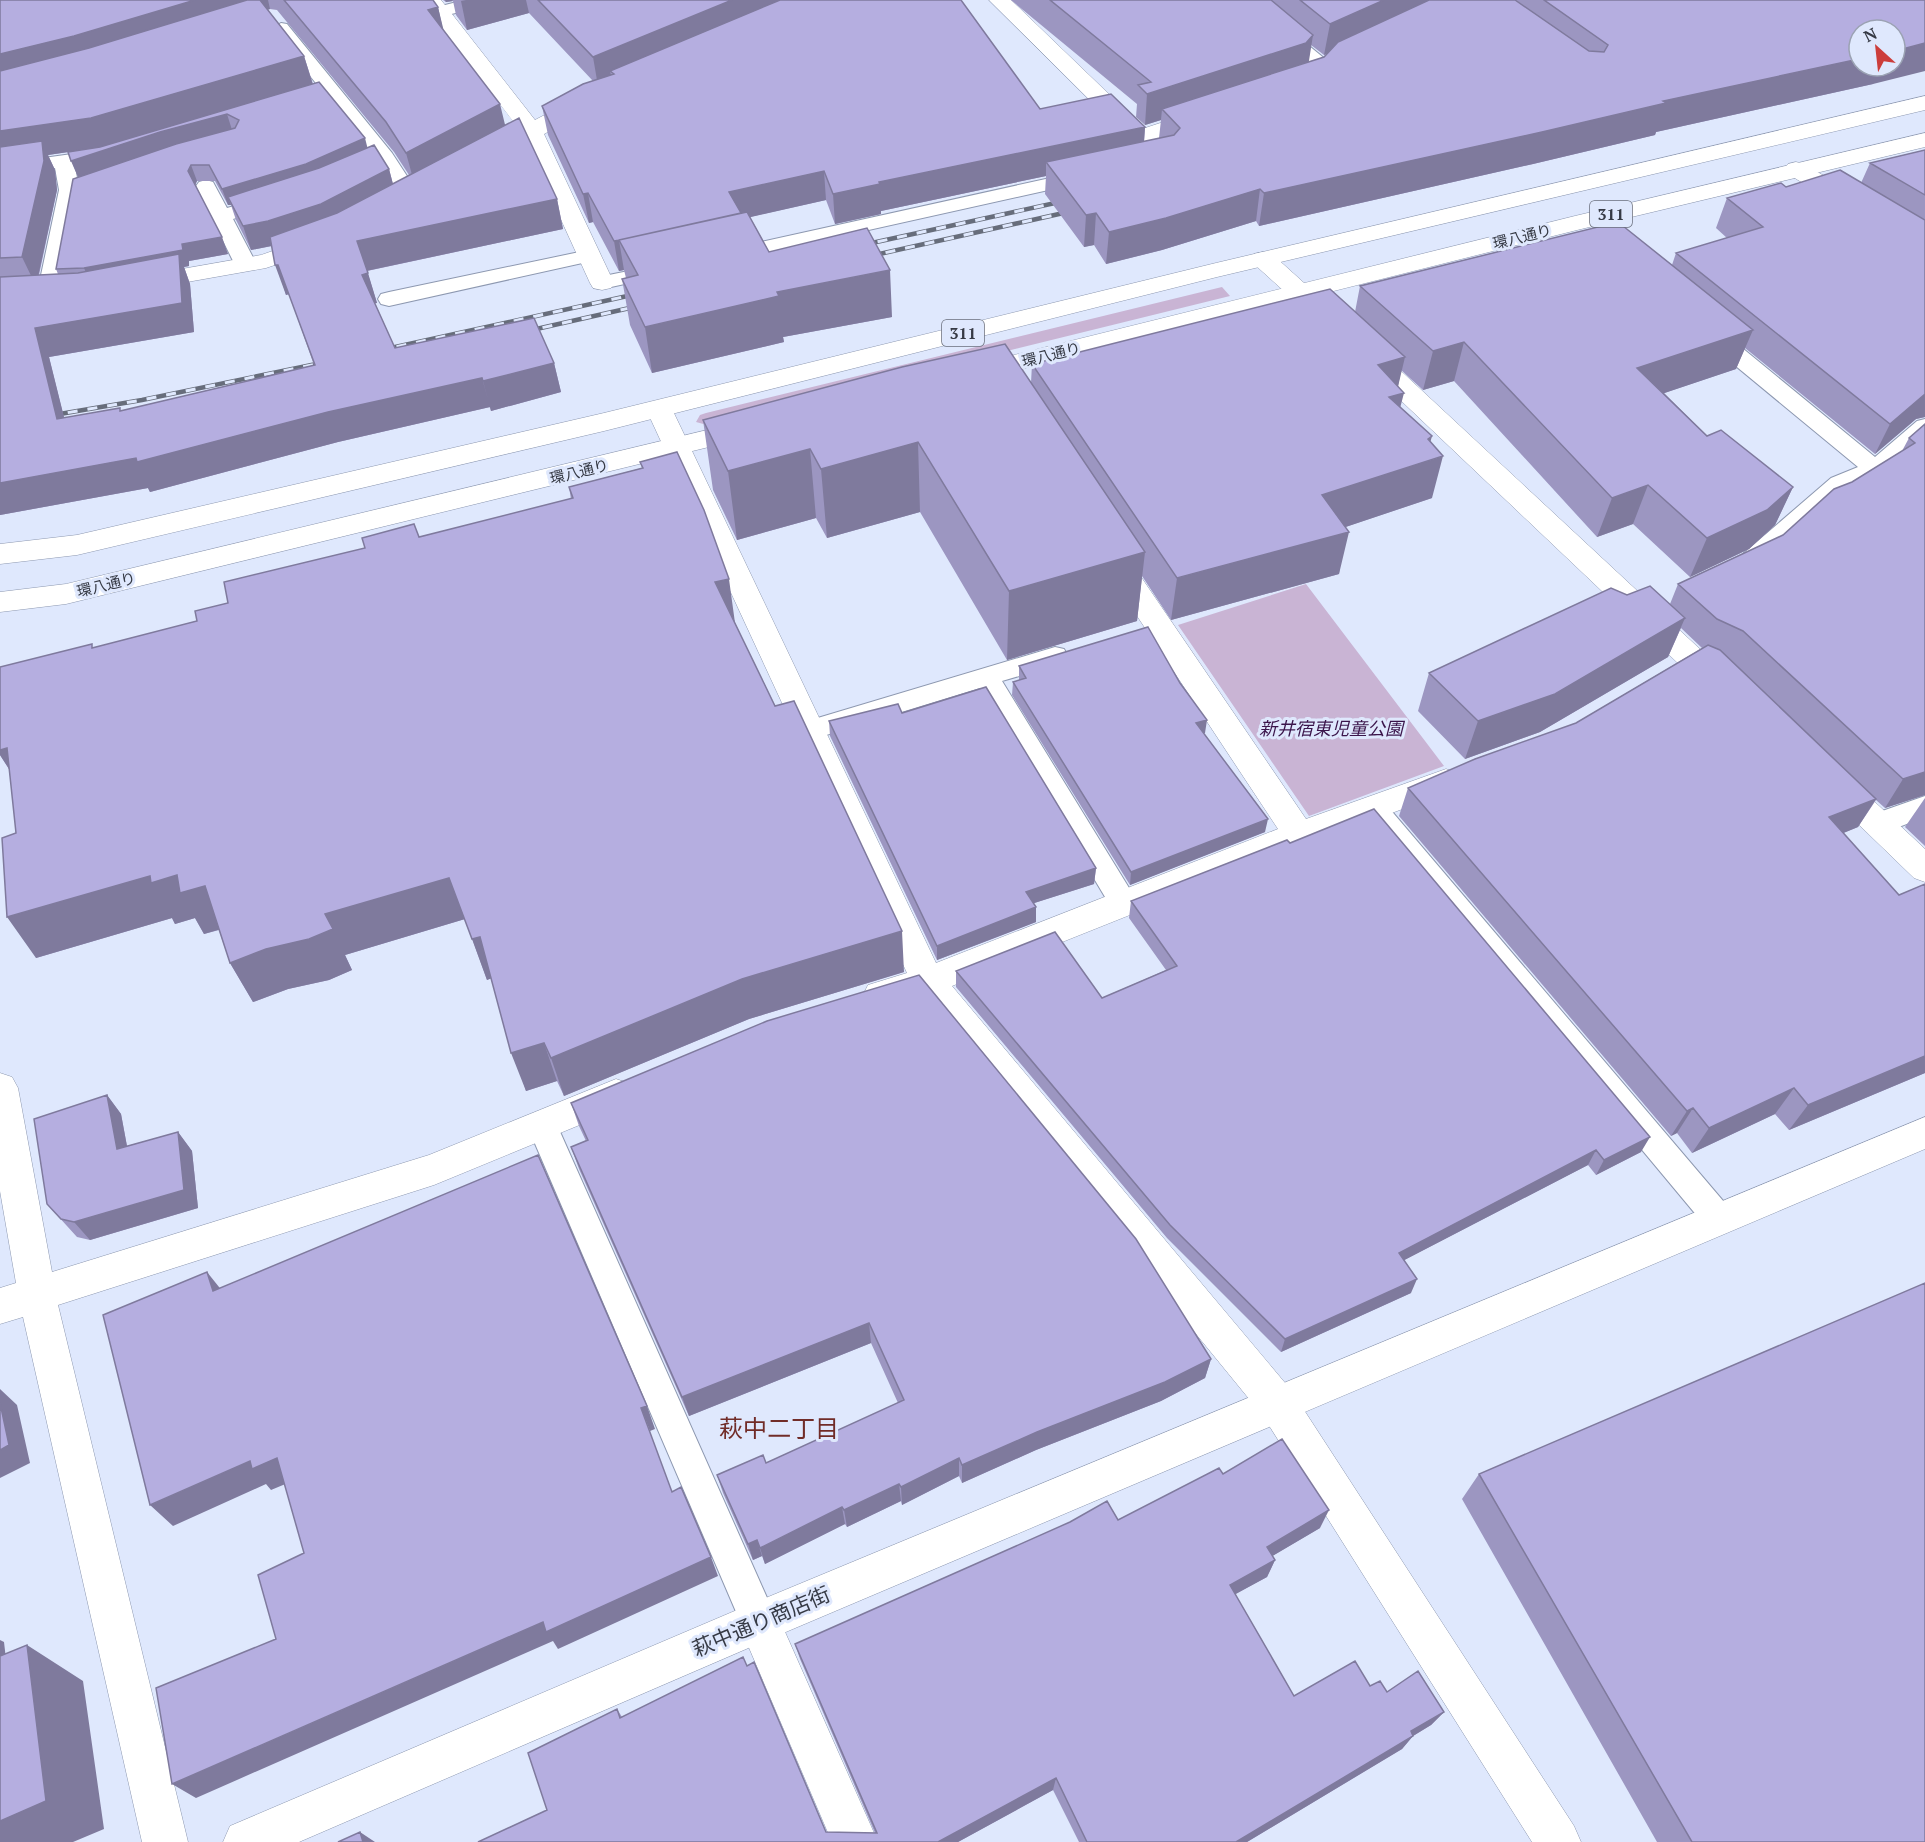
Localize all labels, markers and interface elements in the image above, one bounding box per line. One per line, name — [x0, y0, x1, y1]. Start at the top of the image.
north arrow — [1847, 18, 1907, 78]
text: N — [1860, 22, 1881, 47]
road number: 311 — [1590, 201, 1632, 227]
street label: 環八通り — [1490, 219, 1554, 253]
road number: 311 — [942, 320, 984, 346]
street label: 環八通り — [1019, 337, 1083, 371]
street label: 環八通り — [547, 454, 611, 488]
street label: 環八通り — [74, 567, 138, 601]
park label: 新井宿東児童公園 — [1259, 716, 1406, 740]
district label: 萩中二丁目 — [719, 1412, 839, 1444]
street label: 萩中通り商店街 — [688, 1579, 834, 1663]

